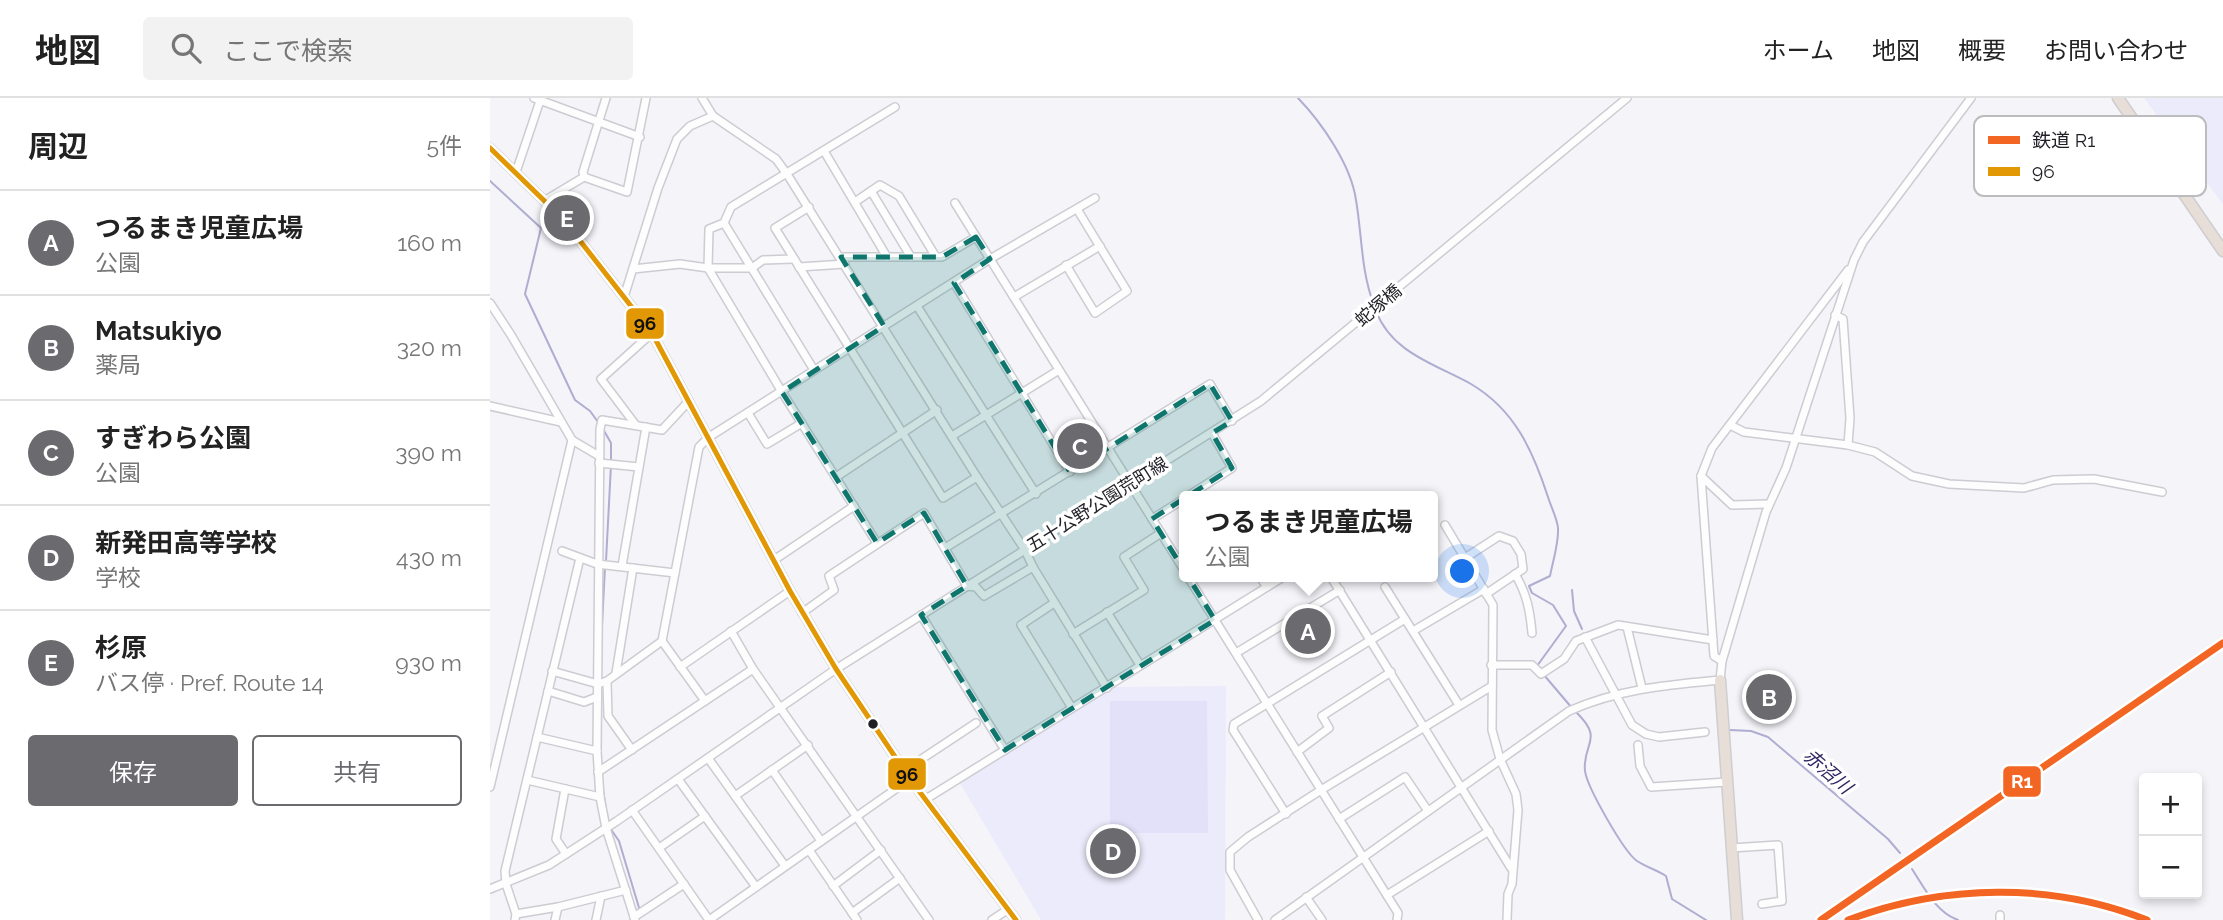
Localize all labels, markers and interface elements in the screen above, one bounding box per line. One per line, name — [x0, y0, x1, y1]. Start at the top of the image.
search box — [143, 17, 633, 80]
icon: search — [167, 29, 205, 67]
text: 地図 — [35, 31, 101, 70]
text: ここで検索 — [223, 36, 353, 66]
text: ホーム — [1763, 36, 1834, 65]
text: 地図 — [1872, 36, 1920, 65]
text: 概要 — [1958, 36, 2006, 65]
text: お問い合わせ — [2044, 36, 2188, 65]
legend — [1974, 116, 2206, 196]
text: 周辺 — [28, 129, 88, 164]
text: 鉄道 R1 — [2032, 129, 2095, 151]
text: 5件 — [426, 132, 462, 159]
text: 96 — [2032, 160, 2055, 182]
pin: E — [544, 192, 590, 244]
text: つるまき児童広場 — [95, 213, 303, 243]
text: A — [43, 229, 59, 256]
text: 160 m — [397, 229, 462, 256]
text: 公園 — [95, 249, 141, 276]
street label: 蛇塚橋 — [1351, 280, 1405, 330]
line badge: 96 — [625, 307, 665, 340]
text: 96 — [634, 312, 656, 334]
text: Matsukiyo — [95, 316, 222, 346]
text: B — [43, 334, 59, 361]
text: 320 m — [397, 334, 462, 361]
text: 薬局 — [95, 351, 141, 378]
pin: C — [1057, 420, 1103, 472]
text: すぎわら公園 — [95, 423, 251, 453]
text: C — [43, 439, 59, 466]
text: 390 m — [395, 439, 462, 466]
street label: 五十公野公園荒町線 — [1023, 452, 1171, 556]
text: 公園 — [95, 459, 141, 486]
popup — [1179, 491, 1438, 582]
text: つるまき児童広場 — [1204, 507, 1413, 537]
text: 新発田高等学校 — [95, 528, 277, 558]
text: 公園 — [1204, 543, 1250, 570]
text: D — [43, 544, 59, 571]
text: 430 m — [396, 544, 462, 571]
your location — [1445, 554, 1479, 588]
text: 学校 — [95, 564, 141, 591]
pin: A — [1285, 605, 1331, 657]
text: 杉原 — [95, 633, 147, 663]
text: E — [44, 649, 58, 676]
text: 930 m — [395, 649, 462, 676]
text: バス停 · Pref. Route 14 — [95, 669, 324, 696]
pin: B — [1746, 671, 1792, 723]
unlabelled marker — [866, 717, 880, 731]
button: 保存 — [28, 735, 238, 806]
button: 共有 — [252, 735, 462, 806]
water label: 赤沼川 — [1799, 744, 1858, 799]
line badge: 96 — [887, 757, 927, 791]
text: 96 — [896, 763, 918, 785]
line badge: R1 — [2002, 765, 2042, 798]
text: R1 — [2011, 770, 2033, 792]
map controls — [2139, 773, 2202, 899]
button: + — [2139, 773, 2202, 836]
pin: D — [1090, 825, 1136, 877]
button: − — [2139, 836, 2202, 899]

